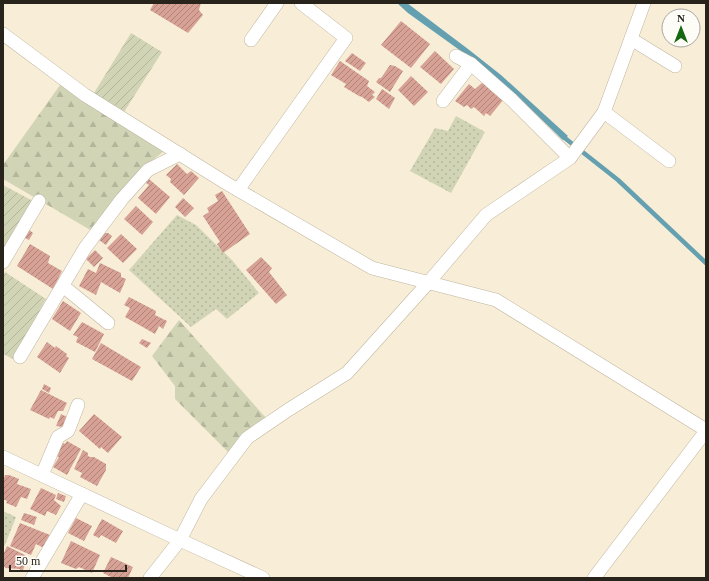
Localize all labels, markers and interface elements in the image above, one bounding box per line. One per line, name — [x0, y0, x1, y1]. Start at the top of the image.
north arrow — [661, 8, 701, 48]
text: N — [677, 12, 685, 24]
scale bar — [10, 547, 126, 573]
text: 50 m — [16, 554, 41, 568]

